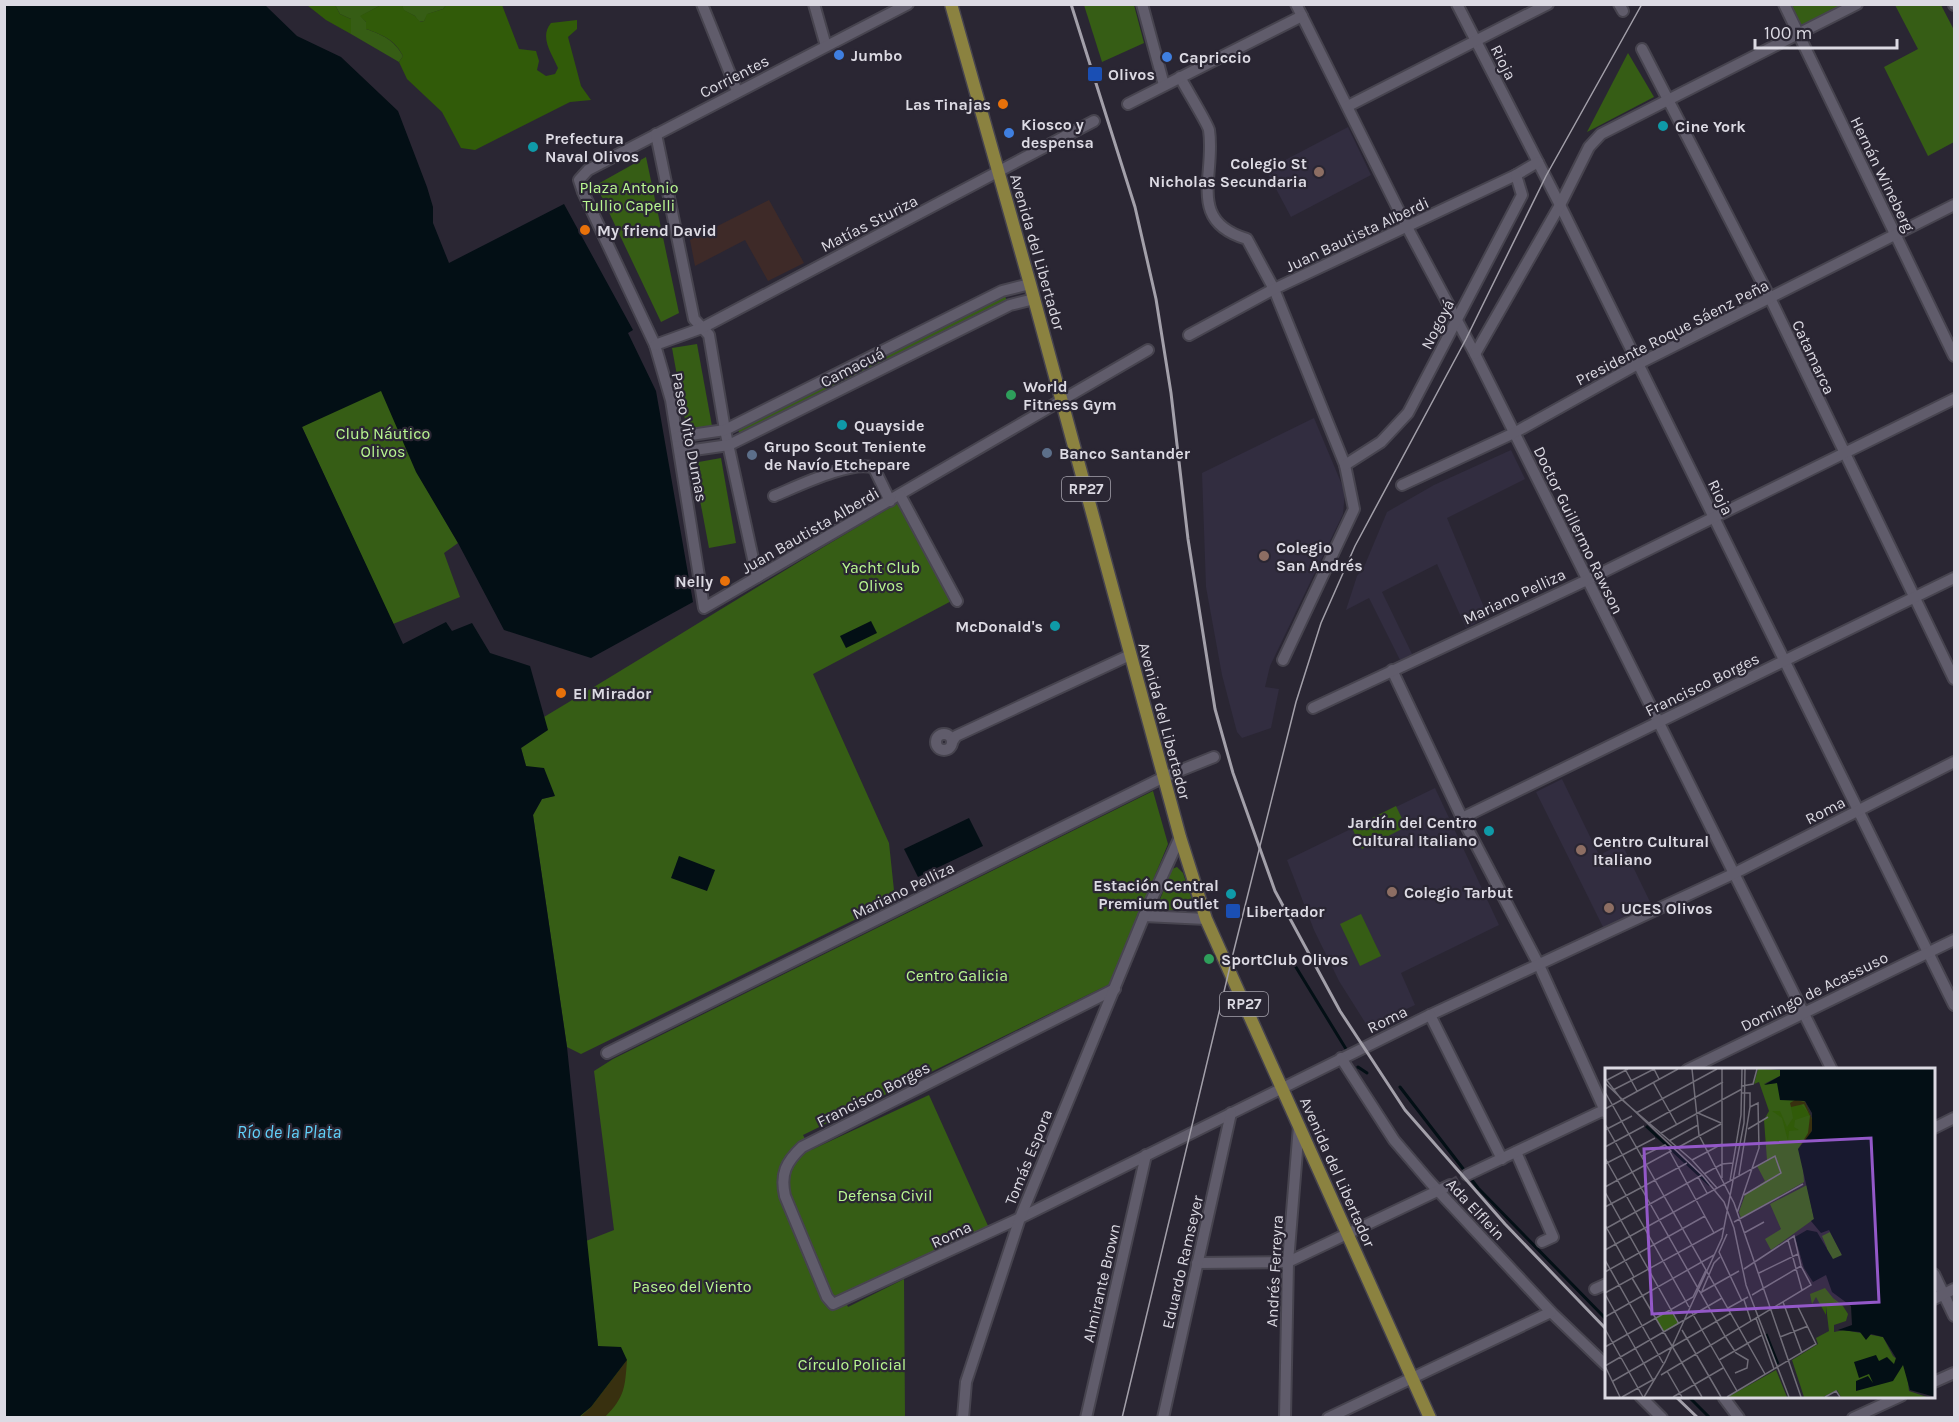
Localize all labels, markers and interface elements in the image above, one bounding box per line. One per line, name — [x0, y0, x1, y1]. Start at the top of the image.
scale bar — [1755, 12, 1898, 50]
text: 100 m — [1764, 22, 1812, 44]
street label: Rioja — [1487, 41, 1520, 83]
place label: Jumbo — [851, 46, 902, 65]
marker: Jumbo — [832, 48, 846, 62]
place label: Capriccio — [1179, 48, 1251, 67]
marker: Capriccio — [1160, 50, 1174, 64]
street label: Corrientes — [696, 51, 772, 102]
marker: Olivos — [1086, 65, 1104, 83]
place label: Olivos — [1108, 65, 1155, 84]
place label: Las Tinajas — [905, 95, 991, 114]
marker: Las Tinajas — [996, 97, 1010, 111]
street label: Hernán Wineberg — [1846, 114, 1919, 235]
place label: Kiosco y despensa — [1021, 115, 1094, 152]
place label: Cine York — [1675, 117, 1746, 136]
marker: Cine York — [1656, 119, 1670, 133]
marker: Kiosco y despensa — [1002, 126, 1016, 140]
place label: Prefectura Naval Olivos — [545, 129, 639, 166]
marker: Prefectura Naval Olivos — [526, 140, 540, 154]
place label: Colegio St Nicholas Secundaria — [1149, 154, 1307, 191]
marker: Colegio St Nicholas Secundaria — [1312, 165, 1326, 179]
street label: Avenida del Libertador — [1006, 172, 1069, 333]
park label: Plaza Antonio Tullio Capelli — [579, 178, 679, 215]
street label: Matías Sturiza — [817, 191, 921, 256]
street label: Juan Bautista Alberdi — [1282, 193, 1432, 276]
place label: My friend David — [597, 221, 717, 240]
marker: My friend David — [578, 223, 592, 237]
street label: Presidente Roque Sáenz Peña — [1572, 275, 1772, 390]
street label: Nogoyá — [1417, 296, 1458, 352]
street label: Catamarca — [1788, 317, 1839, 398]
street label: Camacuá — [817, 343, 887, 392]
street label: Paseo Vito Dumas — [668, 371, 711, 503]
place label: World Fitness Gym — [1023, 377, 1117, 414]
marker: World Fitness Gym — [1004, 388, 1018, 402]
place label: Quayside — [854, 416, 924, 435]
marker: Quayside — [835, 418, 849, 432]
park label: Club Náutico Olivos — [336, 424, 430, 461]
place label: Grupo Scout Teniente de Navío Etchepare — [764, 437, 926, 474]
street label: Doctor Guillermo Rawson — [1530, 443, 1627, 617]
place label: Banco Santander — [1059, 444, 1191, 463]
marker: Banco Santander — [1040, 446, 1054, 460]
marker: Grupo Scout Teniente de Navío Etchepare — [745, 448, 759, 462]
street label: Rioja — [1704, 476, 1737, 518]
road number: RP27 — [1062, 477, 1110, 501]
street label: Juan Bautista Alberdi — [738, 483, 883, 578]
place label: Colegio San Andrés — [1276, 538, 1363, 575]
marker: Colegio San Andrés — [1257, 549, 1271, 563]
park label: Yacht Club Olivos — [842, 558, 920, 595]
street label: Mariano Pelliza — [1460, 564, 1569, 629]
place label: Nelly — [675, 572, 713, 591]
marker: Nelly — [718, 574, 732, 588]
place label: McDonald's — [955, 617, 1043, 636]
marker: McDonald's — [1048, 619, 1062, 633]
street label: Avenida del Libertador — [1134, 640, 1195, 802]
street label: Francisco Borges — [1642, 649, 1762, 720]
place label: El Mirador — [573, 684, 652, 703]
marker: El Mirador — [554, 686, 568, 700]
street label: Roma — [1802, 792, 1848, 829]
place label: Jardín del Centro Cultural Italiano — [1348, 813, 1477, 850]
marker: Jardín del Centro Cultural Italiano — [1482, 824, 1496, 838]
place label: Centro Cultural Italiano — [1593, 832, 1709, 869]
marker: Centro Cultural Italiano — [1574, 843, 1588, 857]
street label: Mariano Pelliza — [849, 858, 957, 923]
place label: Estación Central Premium Outlet — [1093, 876, 1219, 913]
place label: Colegio Tarbut — [1404, 883, 1513, 902]
marker: Colegio Tarbut — [1385, 885, 1399, 899]
marker: Estación Central Premium Outlet — [1224, 887, 1238, 901]
place label: UCES Olivos — [1621, 899, 1713, 918]
marker: UCES Olivos — [1602, 901, 1616, 915]
marker: Libertador — [1224, 902, 1242, 920]
place label: Libertador — [1246, 902, 1325, 921]
street label: Domingo de Acassuso — [1737, 947, 1891, 1035]
place label: SportClub Olivos — [1221, 950, 1348, 969]
marker: SportClub Olivos — [1202, 952, 1216, 966]
park label: Centro Galicia — [906, 966, 1008, 985]
road number: RP27 — [1220, 992, 1268, 1016]
street label: Roma — [1364, 1002, 1410, 1037]
street label: Francisco Borges — [813, 1058, 933, 1131]
inset map — [1605, 1068, 1935, 1398]
street label: Avenida del Libertador — [1296, 1094, 1379, 1250]
street label: Tomás Espora — [1001, 1107, 1056, 1208]
water label: Río de la Plata — [237, 1121, 341, 1143]
street label: Ada Elflein — [1442, 1175, 1509, 1244]
park label: Defensa Civil — [837, 1186, 933, 1205]
street label: Eduardo Ramseyer — [1158, 1193, 1207, 1331]
street label: Andrés Ferreyra — [1262, 1214, 1287, 1328]
street label: Roma — [928, 1217, 974, 1252]
street label: Almirante Brown — [1079, 1222, 1124, 1344]
park label: Paseo del Viento — [632, 1277, 752, 1296]
park label: Círculo Policial — [798, 1355, 906, 1374]

